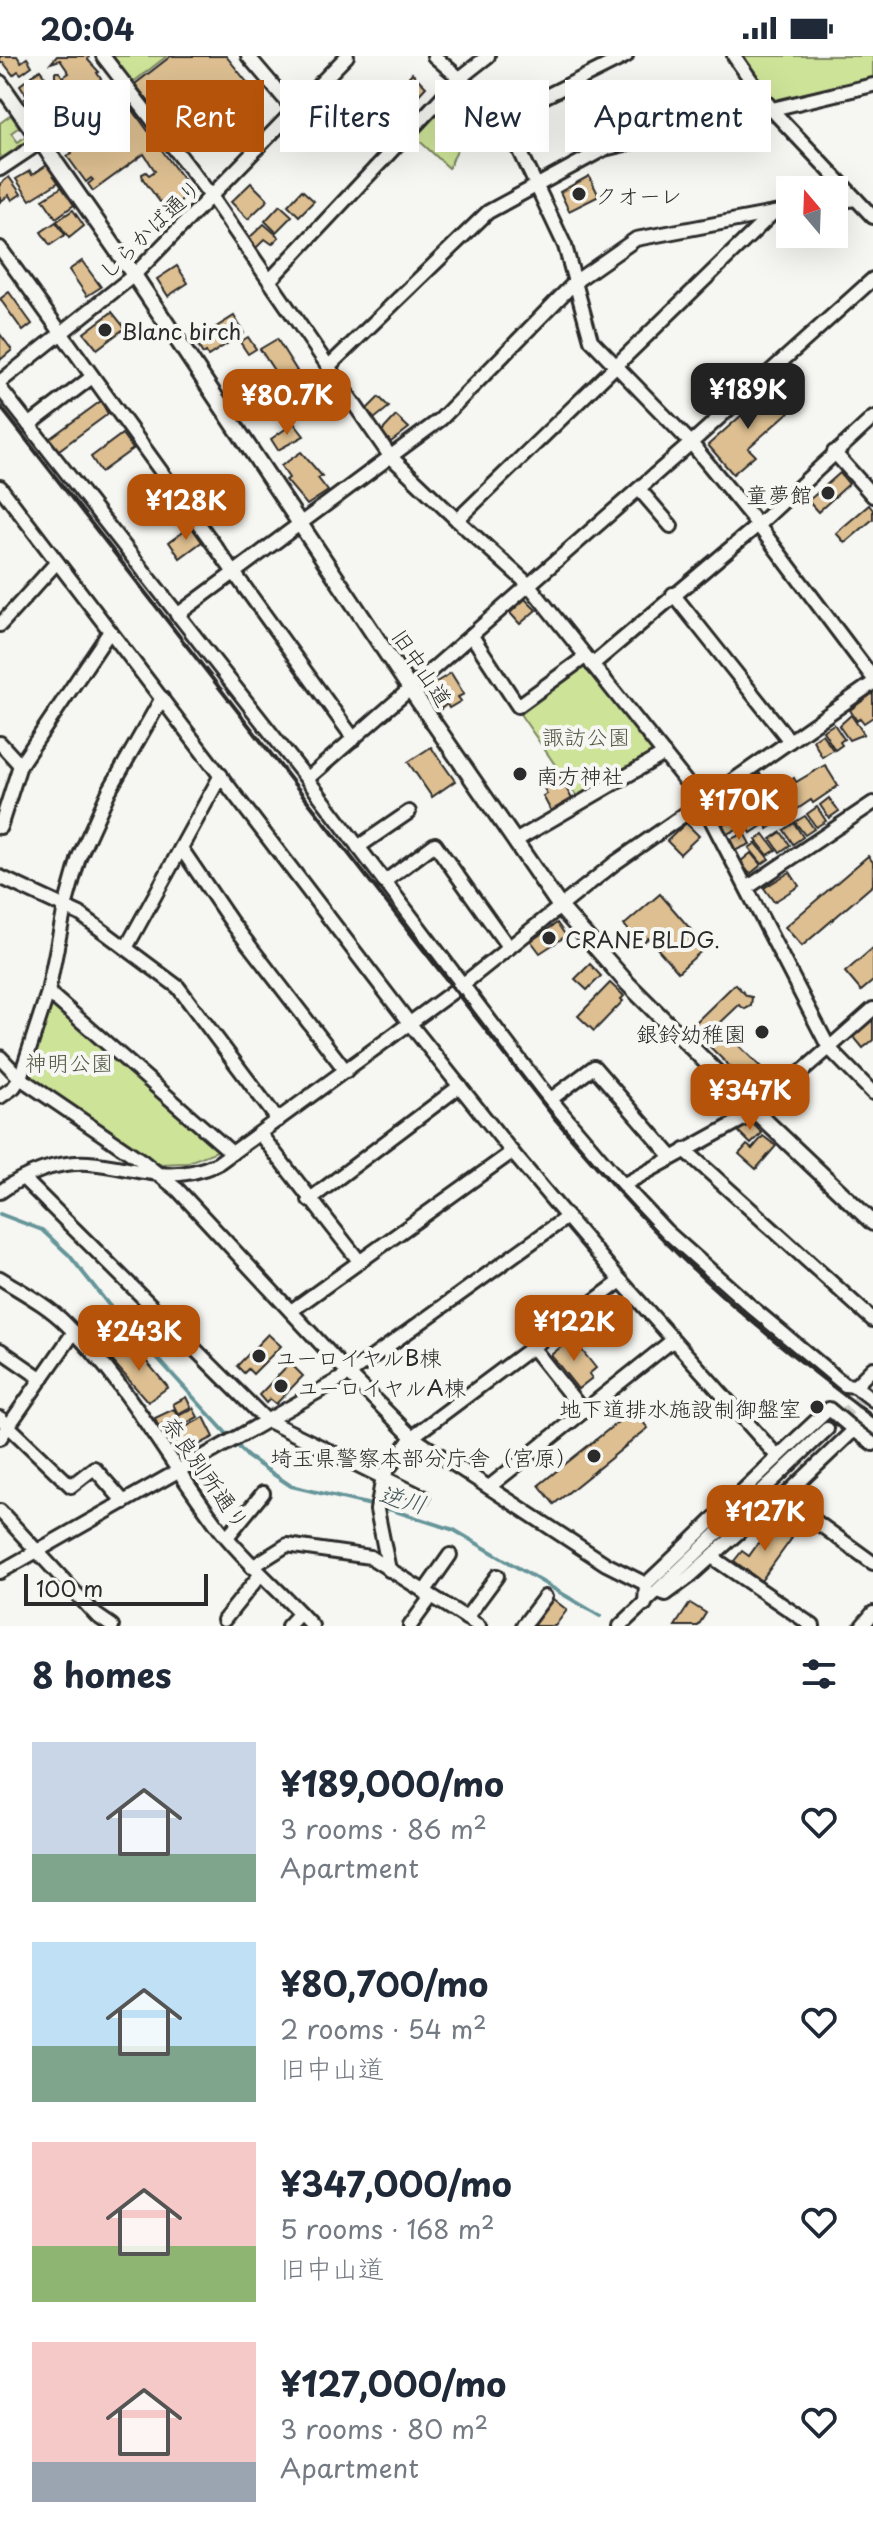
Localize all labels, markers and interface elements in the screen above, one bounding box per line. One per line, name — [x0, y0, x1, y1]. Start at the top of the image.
text: 20:04 — [40, 6, 134, 51]
chip: Buy — [24, 80, 130, 152]
chip: Rent — [146, 80, 264, 152]
chip: Filters — [280, 80, 419, 152]
chip: New — [435, 80, 549, 152]
chip: Apartment — [565, 80, 771, 152]
street label: しらかば通り — [90, 170, 208, 286]
north arrow — [776, 176, 848, 248]
map controls — [776, 176, 848, 248]
place label: クオーレ — [595, 178, 682, 211]
marker: クオーレ — [570, 185, 588, 203]
place label: Blanc birch — [121, 314, 241, 347]
marker: Blanc birch — [96, 321, 114, 339]
pin: ¥189K — [692, 363, 804, 431]
pin: ¥80.7K — [222, 369, 352, 437]
text: ¥189K — [709, 369, 787, 408]
text: ¥80.7K — [241, 375, 333, 414]
pin: ¥128K — [130, 474, 242, 542]
place label: 童夢館 — [746, 477, 812, 510]
text: ¥128K — [145, 480, 227, 519]
marker: 童夢館 — [819, 484, 837, 502]
street label: 旧中山道 — [385, 621, 461, 713]
park label: 諏訪公園 — [542, 719, 630, 752]
place label: 南方神社 — [536, 758, 624, 791]
marker: 南方神社 — [511, 765, 529, 783]
pin: ¥170K — [683, 774, 795, 842]
text: ¥170K — [699, 780, 779, 819]
place label: CRANE BLDG. — [565, 922, 720, 955]
marker: CRANE BLDG. — [540, 929, 558, 947]
place label: 銀鈴幼稚園 — [636, 1016, 746, 1049]
marker: 銀鈴幼稚園 — [753, 1023, 771, 1041]
park label: 神明公園 — [25, 1045, 113, 1078]
pin: ¥347K — [694, 1064, 806, 1132]
text: ¥347K — [709, 1070, 791, 1109]
pin: ¥122K — [518, 1295, 630, 1363]
text: ¥122K — [533, 1301, 615, 1340]
pin: ¥243K — [83, 1305, 195, 1373]
text: ¥243K — [96, 1311, 182, 1350]
place label: ユーロイヤルB棟 — [275, 1340, 441, 1373]
marker: ユーロイヤルB棟 — [250, 1347, 268, 1365]
place label: ユーロイヤルA棟 — [297, 1370, 466, 1403]
marker: ユーロイヤルA棟 — [272, 1377, 290, 1395]
place label: 地下道排水施設制御盤室 — [559, 1391, 801, 1424]
marker: 地下道排水施設制御盤室 — [808, 1398, 826, 1416]
street label: 奈良別所通り — [156, 1408, 258, 1536]
place label: 埼玉県警察本部分庁舎（宮原） — [270, 1440, 578, 1473]
marker: 埼玉県警察本部分庁舎（宮原） — [585, 1447, 603, 1465]
water label: 逆川 — [375, 1474, 431, 1522]
pin: ¥127K — [709, 1485, 821, 1553]
text: ¥127K — [725, 1491, 805, 1530]
scale bar — [24, 1570, 208, 1606]
text: 100 m — [36, 1571, 103, 1604]
text: 8 homes — [32, 1648, 172, 1700]
icon: filters — [797, 1652, 841, 1696]
text: ¥189,000/mo — [280, 1757, 504, 1809]
icon: home — [96, 1774, 192, 1870]
icon: heart — [797, 1800, 841, 1844]
text: 3 rooms · 86 m² — [280, 1809, 487, 1848]
text: Apartment — [280, 1848, 419, 1887]
text: ¥80,700/mo — [280, 1957, 488, 2009]
icon: home — [96, 1974, 192, 2070]
icon: heart — [797, 2000, 841, 2044]
text: 2 rooms · 54 m² — [280, 2009, 487, 2048]
text: 旧中山道 — [280, 2048, 384, 2087]
text: ¥347,000/mo — [280, 2157, 512, 2209]
icon: home — [96, 2174, 192, 2270]
icon: heart — [797, 2200, 841, 2244]
text: 5 rooms · 168 m² — [280, 2209, 495, 2248]
text: 旧中山道 — [280, 2248, 384, 2287]
text: ¥127,000/mo — [280, 2357, 506, 2409]
icon: home — [96, 2374, 192, 2470]
icon: heart — [797, 2400, 841, 2444]
text: 3 rooms · 80 m² — [280, 2409, 488, 2448]
text: Apartment — [280, 2448, 419, 2487]

